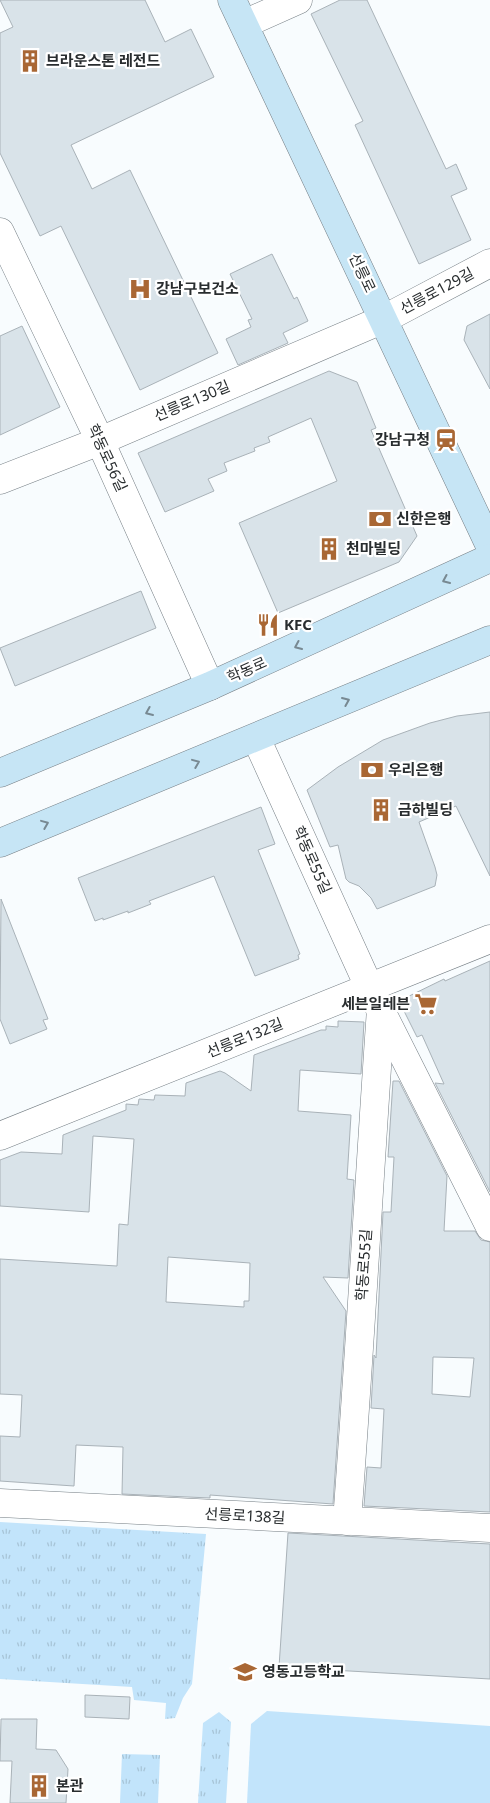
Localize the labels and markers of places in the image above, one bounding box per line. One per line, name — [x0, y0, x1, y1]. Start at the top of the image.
building icon: 브라운스톤 레전드 — [17, 48, 43, 74]
place label: 브라운스톤 레전드 — [46, 50, 161, 70]
hospital icon: 강남구보건소 — [127, 276, 153, 302]
place label: 강남구보건소 — [156, 278, 239, 298]
station icon: 강남구청 — [433, 427, 459, 453]
place label: 강남구청 — [375, 429, 430, 449]
bank icon: 신한은행 — [367, 506, 393, 532]
place label: 신한은행 — [396, 508, 451, 528]
building icon: 천마빌딩 — [316, 536, 342, 562]
place label: 천마빌딩 — [346, 538, 401, 558]
restaurant icon: KFC — [255, 612, 281, 638]
place label: KFC — [284, 614, 312, 634]
bank icon: 우리은행 — [359, 757, 385, 783]
place label: 우리은행 — [388, 759, 443, 779]
building icon: 금하빌딩 — [368, 797, 394, 823]
place label: 금하빌딩 — [398, 799, 453, 819]
supermarket icon: 세븐일레븐 — [413, 991, 439, 1017]
place label: 세븐일레븐 — [341, 993, 410, 1013]
school or university icon: 영동고등학교 — [232, 1659, 258, 1685]
place label: 영동고등학교 — [262, 1661, 345, 1681]
building icon: 본관 — [26, 1773, 52, 1799]
place label: 본관 — [56, 1775, 84, 1795]

